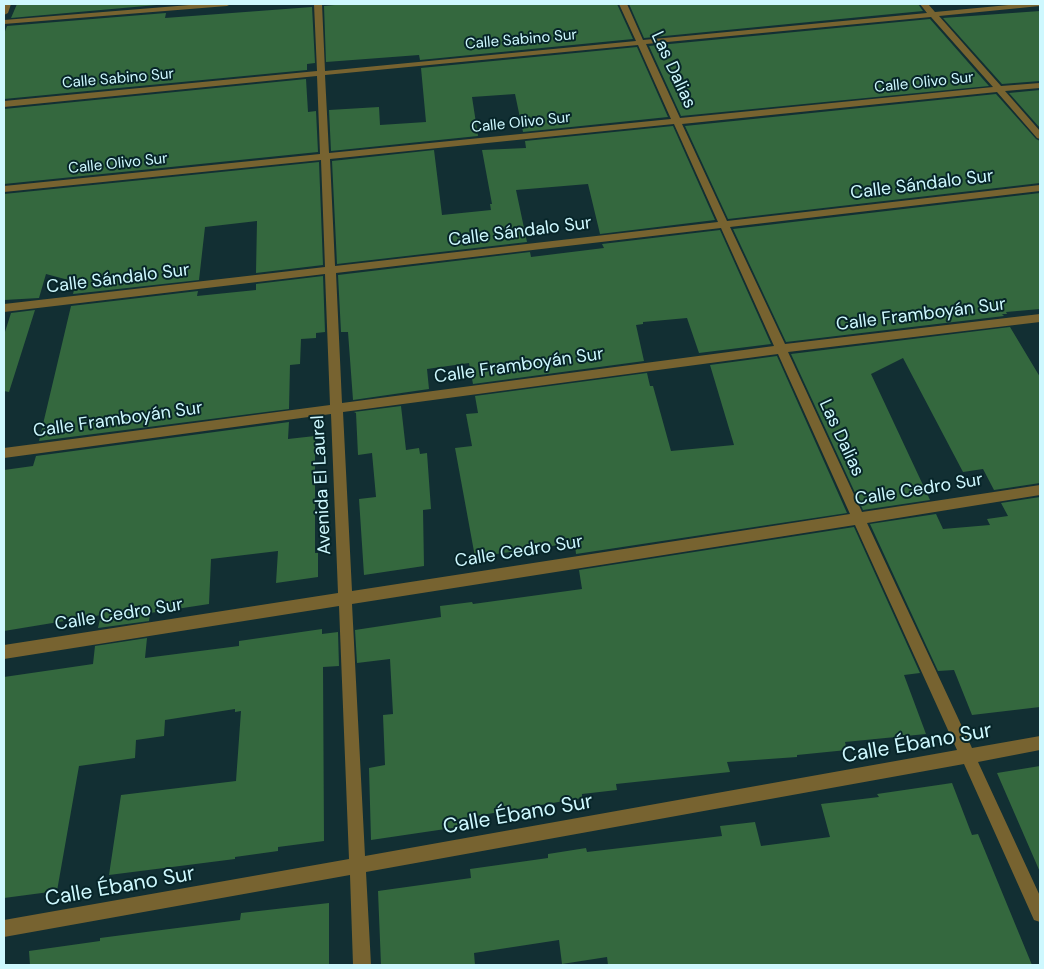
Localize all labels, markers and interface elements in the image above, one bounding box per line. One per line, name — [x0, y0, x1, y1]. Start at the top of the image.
street label: Calle Sabino Sur — [464, 26, 578, 54]
street label: Las Dalias — [646, 28, 700, 112]
street label: Calle Sabino Sur — [61, 65, 175, 93]
street label: Calle Olivo Sur — [873, 69, 975, 97]
street label: Calle Olivo Sur — [470, 109, 572, 137]
street label: Calle Olivo Sur — [67, 150, 169, 178]
street label: Calle Sándalo Sur — [849, 165, 995, 205]
street label: Calle Sándalo Sur — [447, 212, 593, 252]
street label: Calle Sándalo Sur — [45, 259, 191, 299]
street label: Calle Framboyán Sur — [835, 294, 1007, 336]
street label: Calle Framboyán Sur — [433, 343, 605, 389]
street label: Las Dalias — [814, 396, 868, 480]
street label: Calle Framboyán Sur — [32, 397, 204, 443]
street label: Avenida El Laurel — [308, 415, 336, 555]
street label: Calle Cedro Sur — [853, 469, 985, 511]
street label: Calle Cedro Sur — [453, 531, 585, 573]
street label: Calle Cedro Sur — [53, 594, 185, 636]
street label: Calle Ébano Sur — [840, 718, 994, 770]
street label: Calle Ébano Sur — [441, 789, 595, 841]
street label: Calle Ébano Sur — [43, 861, 197, 913]

